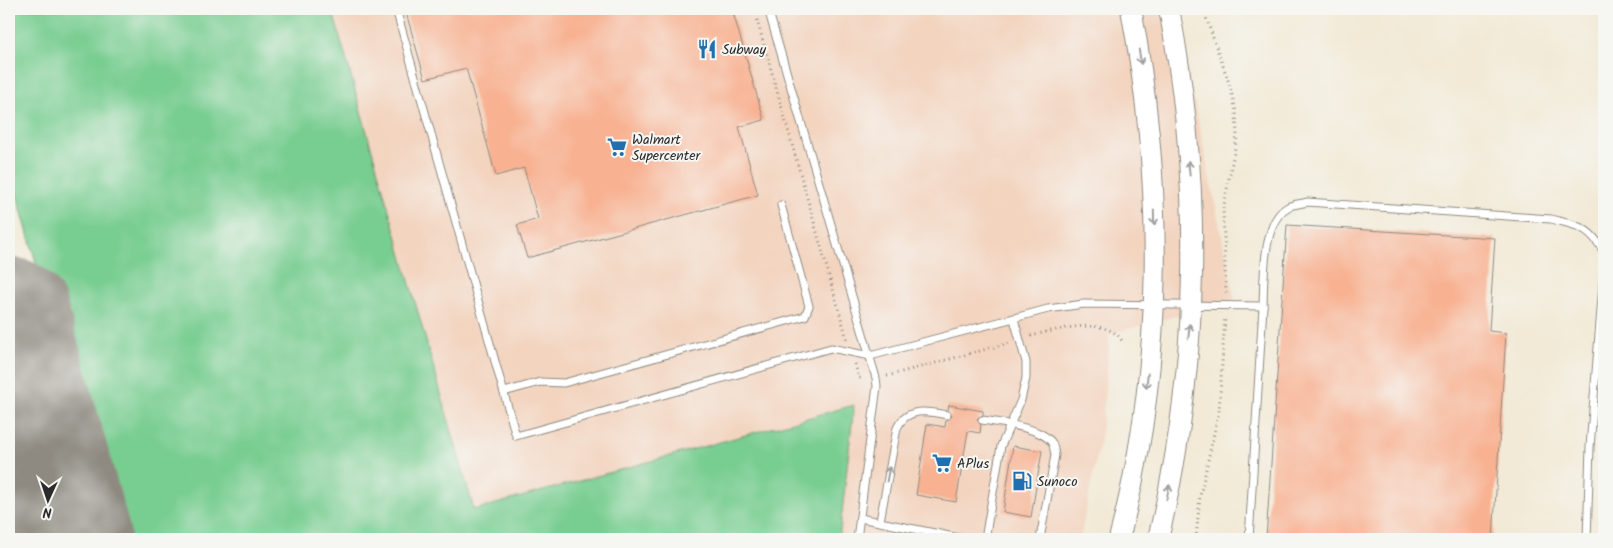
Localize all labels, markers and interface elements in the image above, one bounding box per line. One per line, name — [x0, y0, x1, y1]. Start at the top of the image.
restaurant icon: Subway — [696, 38, 718, 60]
place label: Subway — [722, 39, 767, 61]
one-way arrow — [1135, 48, 1145, 64]
place label: Walmart Supercenter — [632, 129, 702, 167]
supermarket icon: Walmart Supercenter — [606, 136, 628, 158]
one-way arrow — [1185, 161, 1194, 177]
one-way arrow — [1149, 210, 1159, 226]
one-way arrow — [1185, 323, 1194, 339]
one-way arrow — [1142, 372, 1152, 388]
supermarket icon: APlus — [931, 452, 953, 474]
place label: APlus — [957, 453, 989, 475]
one-way arrow — [884, 466, 894, 482]
fuel station icon: Sunoco — [1011, 470, 1033, 492]
place label: Sunoco — [1037, 471, 1078, 493]
north arrow — [22, 476, 72, 526]
one-way arrow — [1164, 484, 1173, 500]
text: N — [42, 501, 52, 523]

